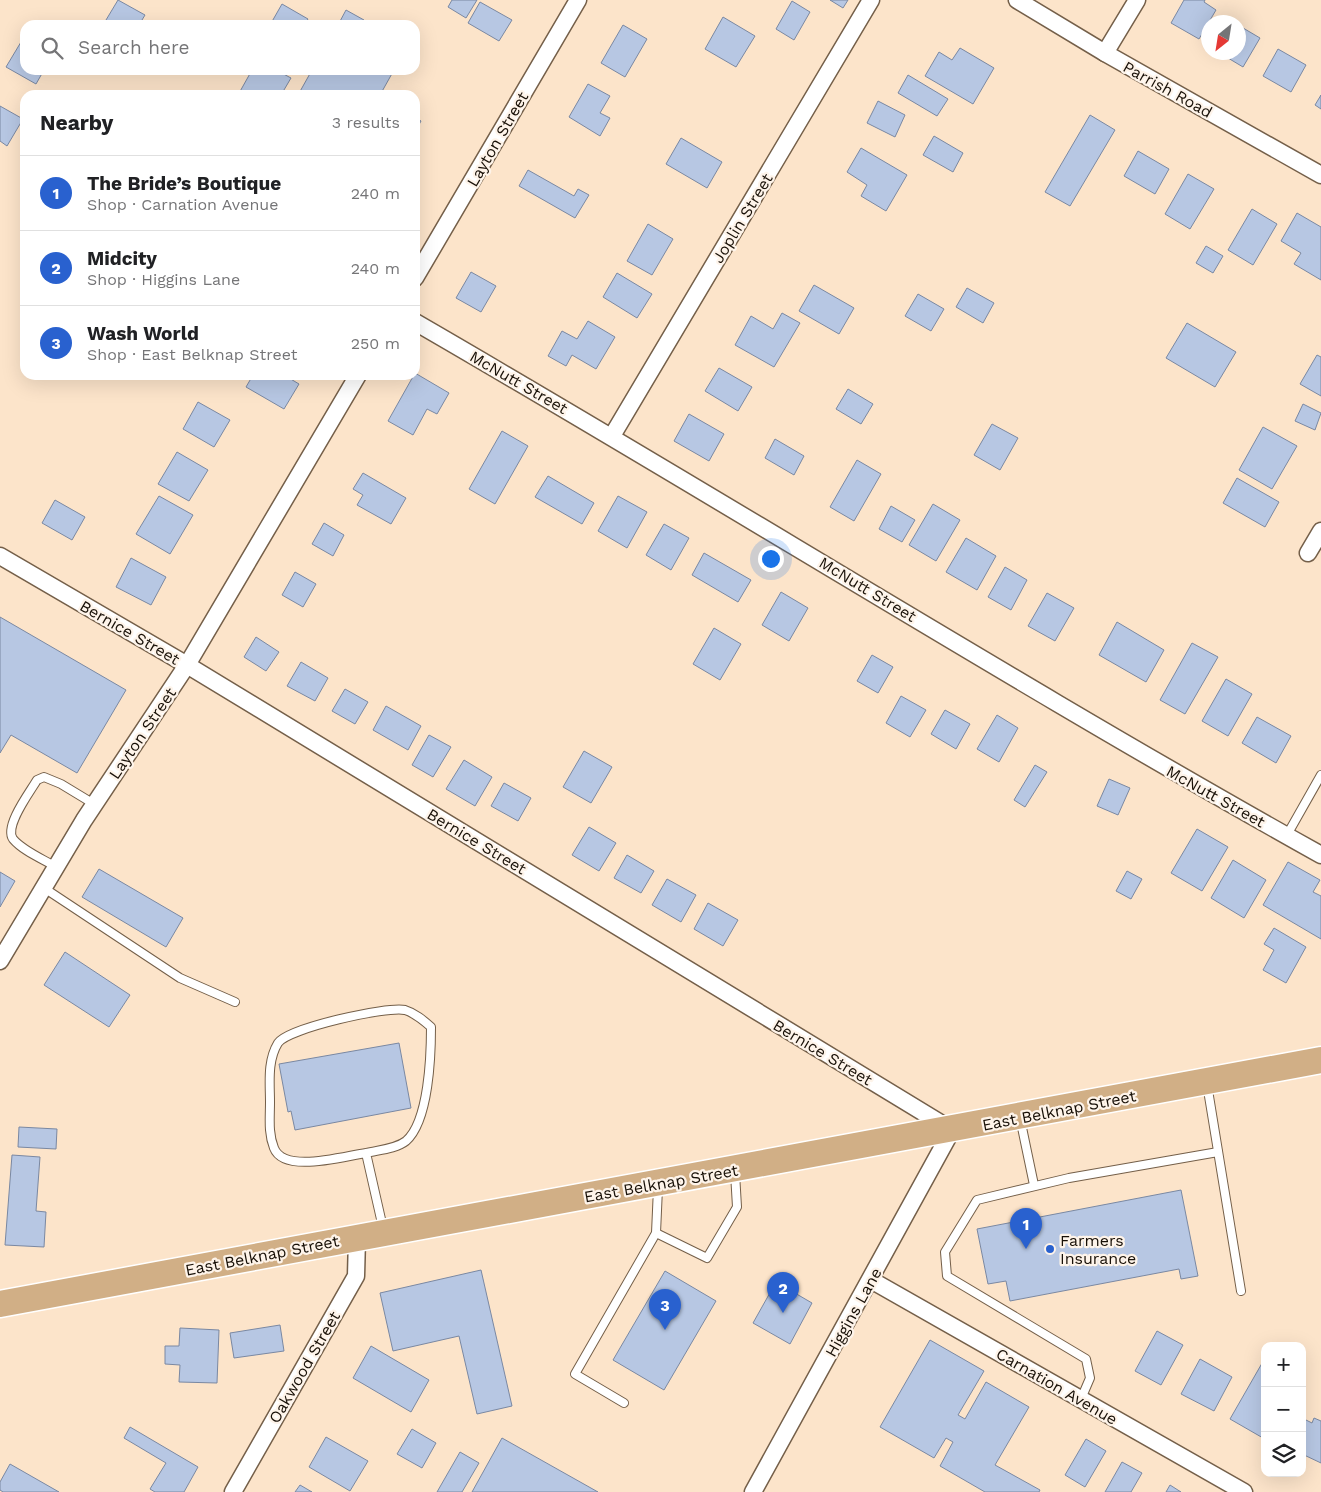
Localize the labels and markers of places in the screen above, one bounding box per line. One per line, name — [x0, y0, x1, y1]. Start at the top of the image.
pin: 1 — [1010, 1208, 1042, 1249]
place label: Farmers Insurance — [1060, 1231, 1136, 1268]
marker: Farmers Insurance — [1044, 1243, 1056, 1255]
pin: 2 — [767, 1272, 799, 1313]
pin: 3 — [649, 1289, 681, 1330]

